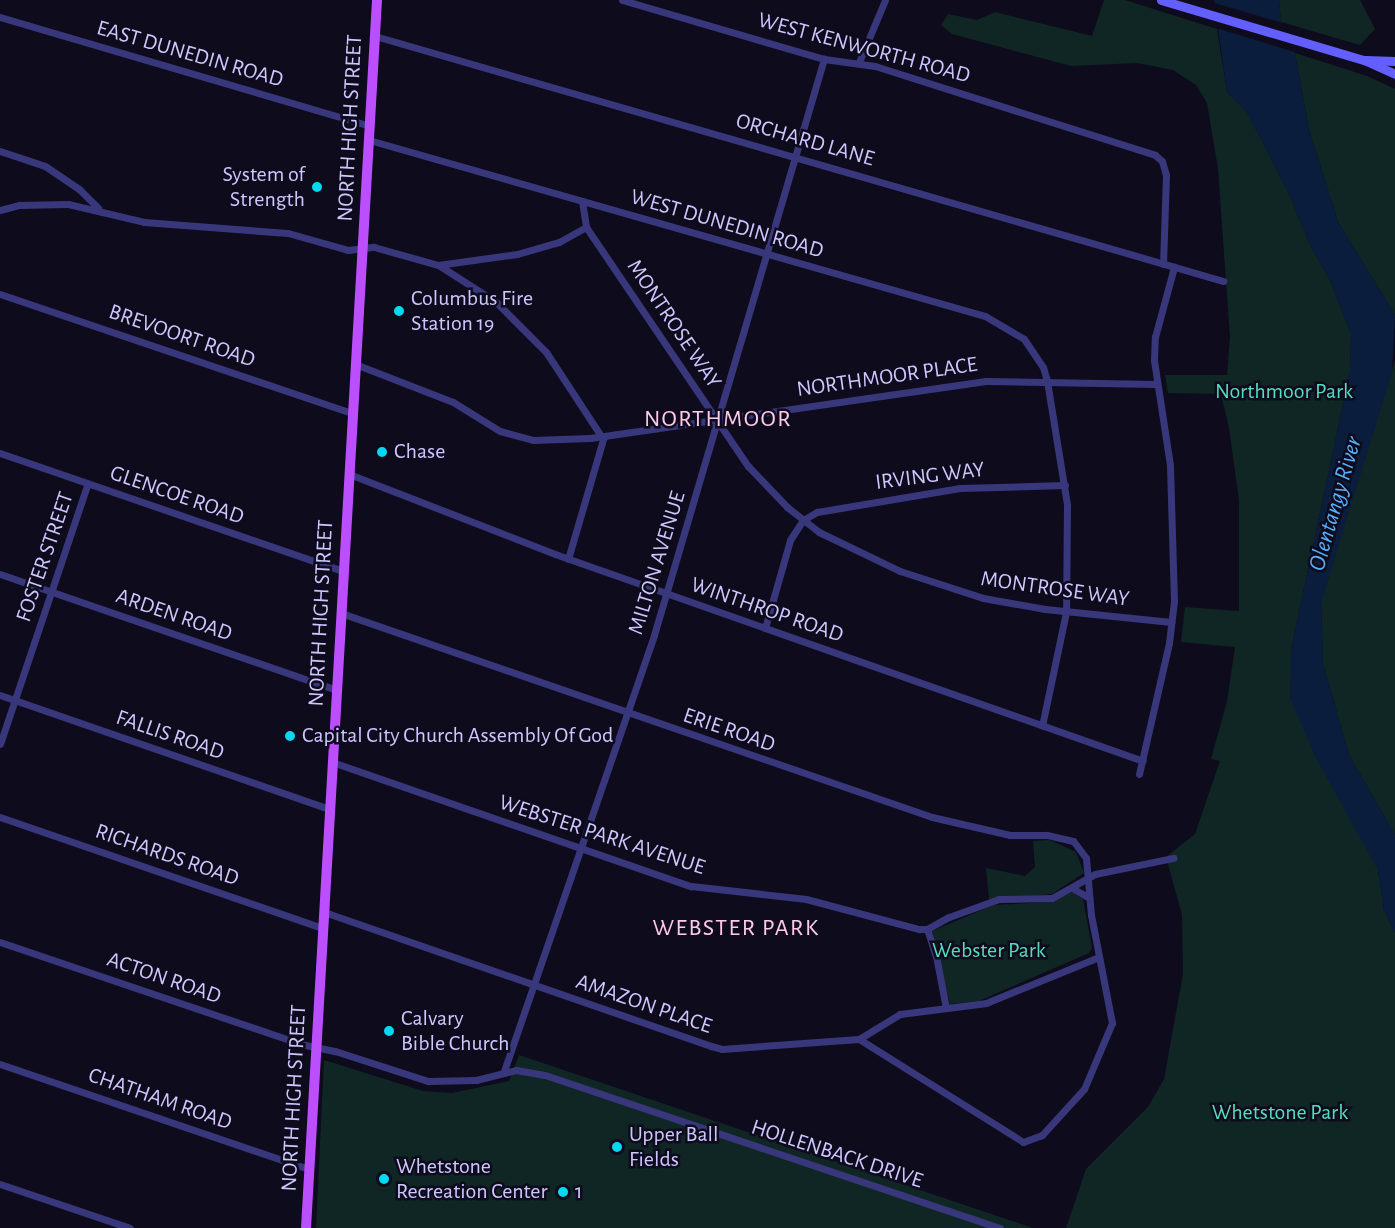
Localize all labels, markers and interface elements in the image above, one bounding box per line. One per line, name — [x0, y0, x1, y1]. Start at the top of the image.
street label: WEST KENWORTH ROAD — [755, 7, 973, 89]
street label: EAST DUNEDIN ROAD — [94, 15, 286, 93]
street label: NORTH HIGH STREET — [332, 34, 368, 222]
street label: ORCHARD LANE — [733, 108, 877, 172]
place label: System of Strength — [222, 161, 305, 212]
marker: System of Strength — [310, 180, 324, 194]
street label: WEST DUNEDIN ROAD — [627, 184, 827, 264]
street label: MONTROSE WAY — [621, 255, 727, 393]
place label: Columbus Fire Station 19 — [411, 285, 533, 336]
street label: BREVOORT ROAD — [105, 299, 259, 373]
marker: Columbus Fire Station 19 — [392, 304, 406, 318]
street label: NORTHMOOR PLACE — [795, 351, 979, 403]
park label: Northmoor Park — [1215, 379, 1353, 405]
district label: NORTHMOOR — [644, 406, 792, 434]
water label: Olentangy River — [1303, 433, 1369, 575]
place label: Chase — [394, 439, 445, 465]
marker: Chase — [375, 445, 389, 459]
street label: IRVING WAY — [874, 456, 986, 496]
street label: GLENCOE ROAD — [107, 460, 247, 530]
street label: MILTON AVENUE — [623, 488, 691, 638]
street label: FOSTER STREET — [10, 489, 80, 625]
street label: NORTH HIGH STREET — [303, 519, 339, 707]
street label: MONTROSE WAY — [979, 566, 1131, 612]
street label: WINTHROP ROAD — [687, 572, 847, 648]
street label: ARDEN ROAD — [113, 583, 235, 647]
street label: ERIE ROAD — [680, 702, 778, 758]
street label: FALLIS ROAD — [113, 704, 227, 766]
place label: Capital City Church Assembly Of God — [302, 723, 613, 749]
marker: Capital City Church Assembly Of God — [283, 729, 297, 743]
street label: WEBSTER PARK AVENUE — [496, 789, 708, 881]
street label: RICHARDS ROAD — [92, 818, 242, 892]
district label: WEBSTER PARK — [652, 915, 820, 943]
park label: Webster Park — [932, 938, 1046, 964]
street label: ACTON ROAD — [103, 946, 225, 1010]
street label: AMAZON PLACE — [573, 968, 715, 1040]
street label: NORTH HIGH STREET — [276, 1004, 312, 1192]
place label: Calvary Bible Church — [401, 1005, 510, 1056]
marker: Calvary Bible Church — [382, 1024, 396, 1038]
street label: CHATHAM ROAD — [85, 1062, 235, 1136]
park label: Whetstone Park — [1212, 1100, 1348, 1126]
street label: HOLLENBACK DRIVE — [748, 1114, 926, 1194]
place label: Upper Ball Fields — [629, 1121, 718, 1172]
marker: Upper Ball Fields — [610, 1140, 624, 1154]
place label: Whetstone Recreation Center — [396, 1153, 548, 1204]
marker: Whetstone Recreation Center — [377, 1172, 391, 1186]
place label: 1 — [575, 1179, 583, 1205]
marker: 1 — [556, 1185, 570, 1199]

